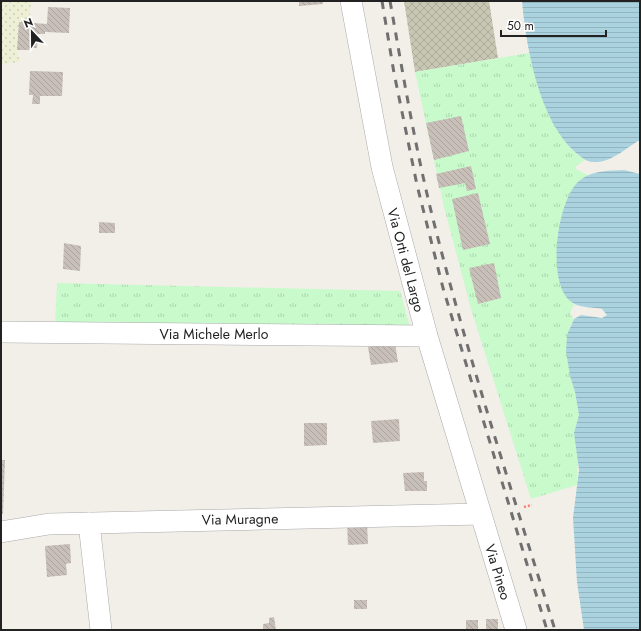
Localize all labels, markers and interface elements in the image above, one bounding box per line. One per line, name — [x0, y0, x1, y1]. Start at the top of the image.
north arrow — [12, 12, 52, 52]
scale bar — [501, 12, 606, 38]
text: N — [21, 14, 35, 32]
text: 50 m — [507, 17, 534, 35]
street label: Via Orti del Largo — [383, 206, 430, 314]
street label: Via Michele Merlo — [160, 324, 269, 344]
street label: Via Muragne — [202, 508, 278, 530]
street label: Via Pineo — [480, 542, 516, 603]

